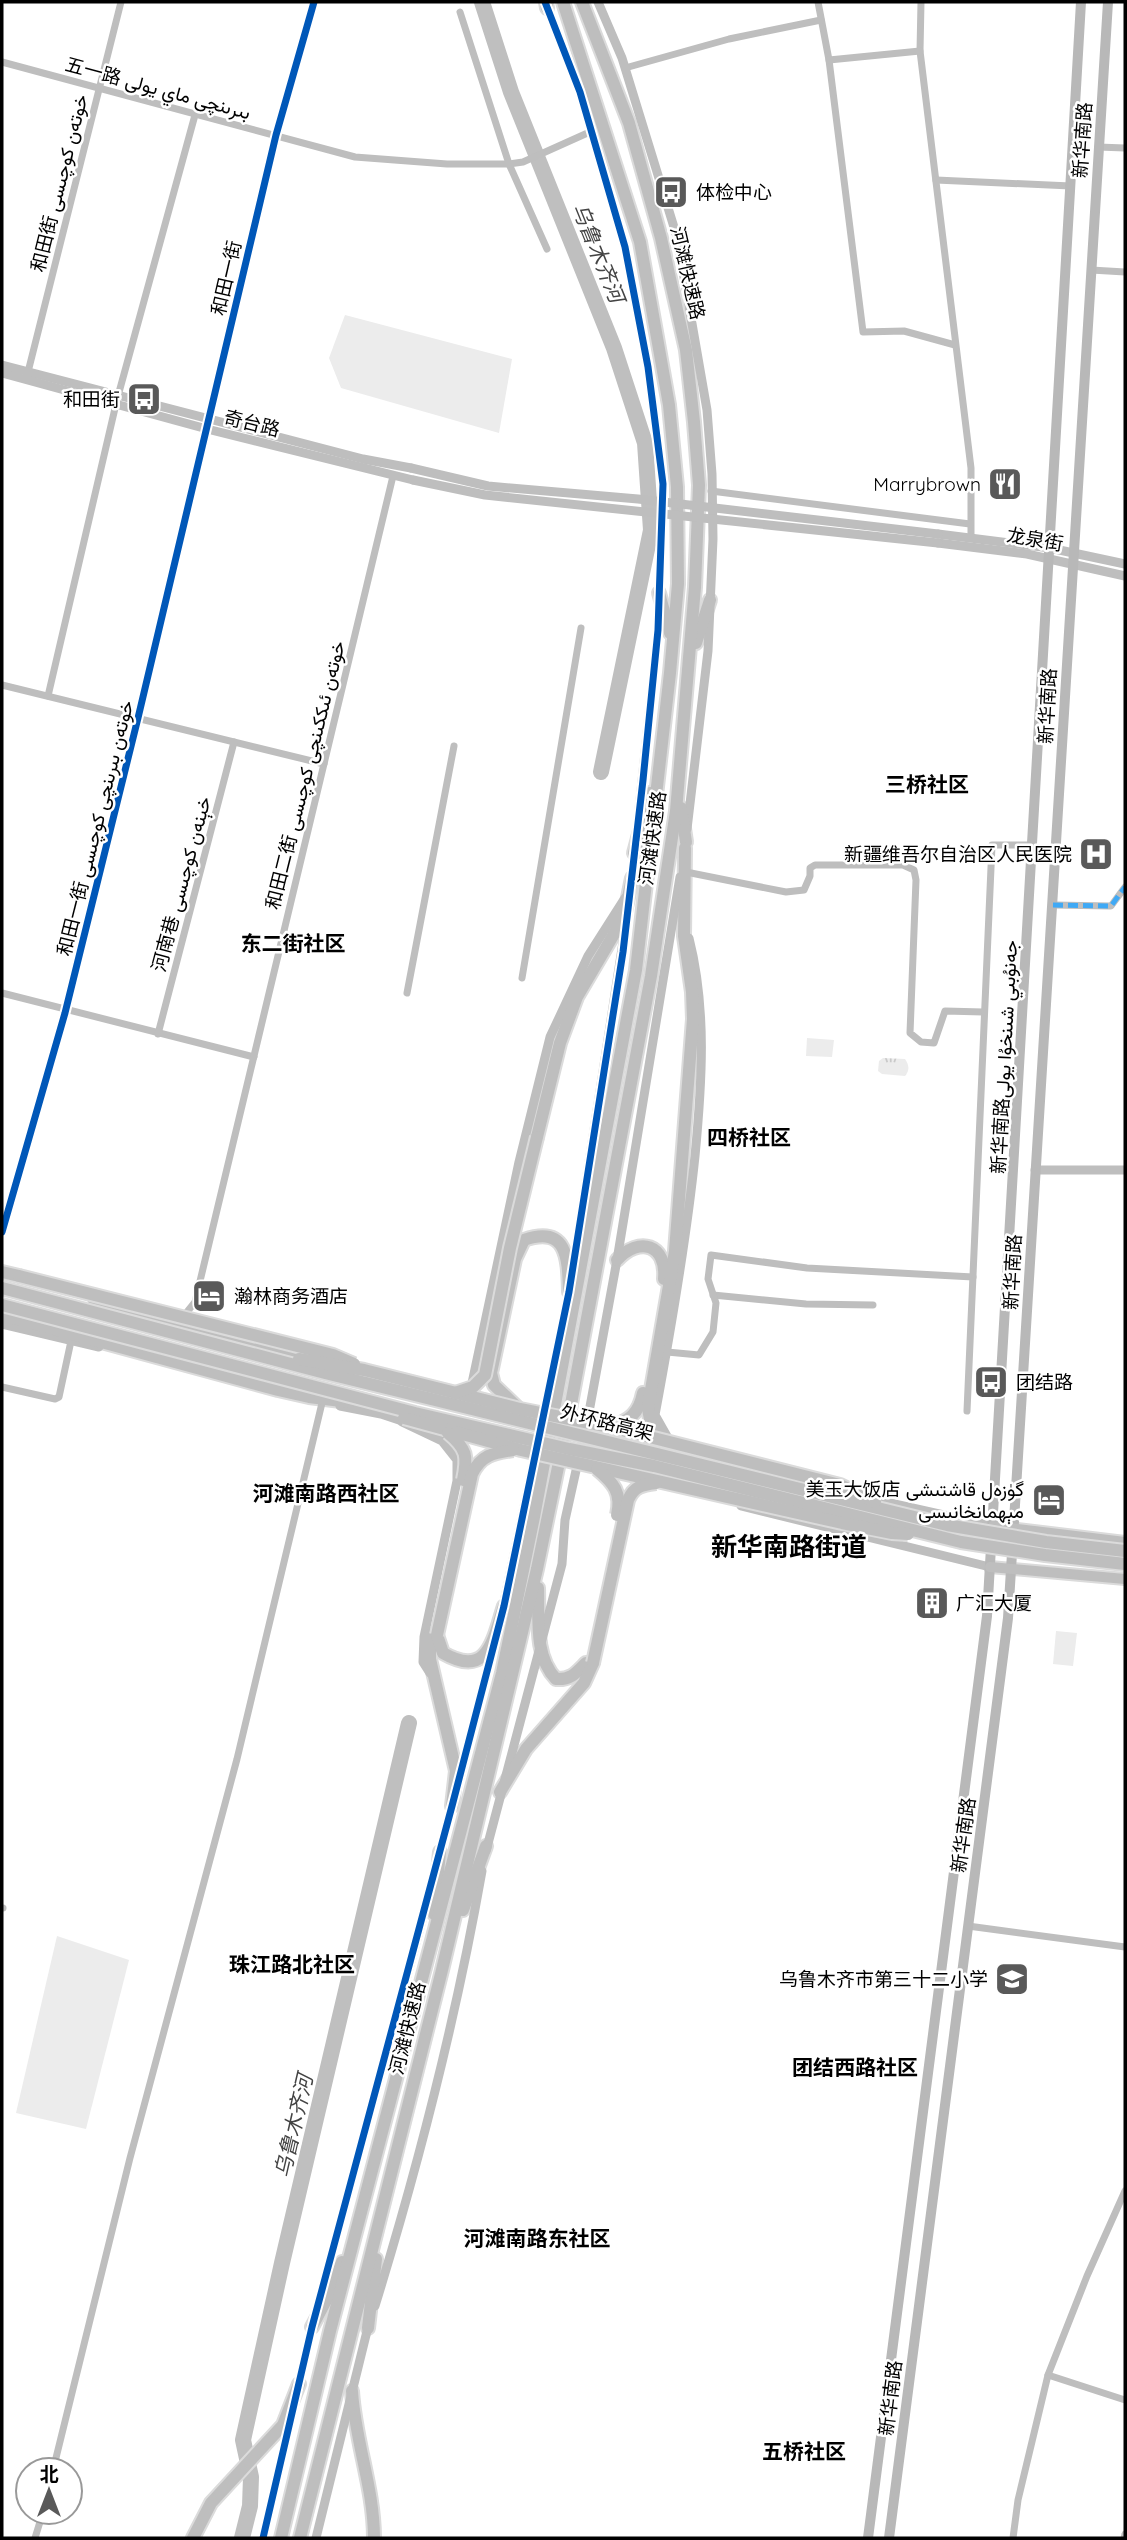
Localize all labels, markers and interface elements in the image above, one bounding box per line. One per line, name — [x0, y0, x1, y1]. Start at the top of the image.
street label: 五一路 بىرىنچى ماي يولى — [62, 52, 253, 128]
street label: 和田街 خوتەن كوچىسى — [25, 92, 95, 275]
street label: 新华南路 — [1067, 101, 1097, 179]
bus stop icon: 体检中心 — [652, 173, 690, 211]
place label: 体检中心 — [696, 180, 772, 204]
water label: 乌鲁木齐河 — [567, 199, 632, 310]
street label: 河滩快速路 — [666, 224, 710, 322]
street label: 和田一街 — [206, 238, 246, 318]
bus stop icon: 和田街 — [125, 380, 163, 418]
place label: 和田街 — [63, 387, 120, 411]
street label: 奇台路 — [221, 404, 283, 442]
restaurant icon: Marrybrown — [986, 465, 1024, 503]
place label: Marrybrown — [873, 472, 981, 496]
street label: 龙泉街 — [1005, 522, 1065, 556]
street label: 和田二街 خوتەن ئىككىنچى كوچىسى — [260, 638, 352, 912]
street label: 新华南路 — [1033, 667, 1061, 745]
street label: 和田一街 خوتەن بىرىنچى كوچىسى — [52, 698, 140, 959]
district label: 三桥社区 — [885, 771, 969, 797]
street label: 河滩快速路 — [634, 789, 670, 887]
street label: 河南巷 خېنەن كوچىسى — [146, 794, 218, 975]
hospital icon: 新疆维吾尔自治区人民医院 — [1077, 835, 1115, 873]
place label: 新疆维吾尔自治区人民医院 — [844, 842, 1072, 866]
district label: 东二街社区 — [241, 930, 346, 956]
street label: 新华南路جەنۇبىي شىنخۇا يولى — [986, 940, 1026, 1175]
district label: 四桥社区 — [707, 1124, 791, 1150]
street label: 新华南路 — [998, 1233, 1026, 1311]
hotel icon: 瀚林商务酒店 — [190, 1277, 228, 1315]
place label: 瀚林商务酒店 — [234, 1284, 348, 1308]
bus stop icon: 团结路 — [972, 1363, 1010, 1401]
place label: 团结路 — [1016, 1370, 1073, 1394]
street label: 外环路高架 — [558, 1399, 656, 1445]
place label: 美玉大饭店 گۈزەل قاشتىشى مېھمانخانىسى — [805, 1477, 1024, 1525]
district label: 河滩南路西社区 — [253, 1480, 400, 1506]
hotel icon: 美玉大饭店 گۈزەل قاشتىشى مېھمانخانىسى — [1030, 1481, 1068, 1519]
district label: 新华南路街道 — [711, 1530, 867, 1563]
building icon: 广汇大厦 — [913, 1584, 951, 1622]
place label: 广汇大厦 — [956, 1591, 1032, 1615]
street label: 新华南路 — [946, 1796, 980, 1874]
district label: 珠江路北社区 — [229, 1951, 355, 1977]
school or university icon: 乌鲁木齐市第三十二小学 — [993, 1960, 1031, 1998]
place label: 乌鲁木齐市第三十二小学 — [779, 1967, 988, 1991]
street label: 河滩快速路 — [384, 1979, 430, 2077]
district label: 团结西路社区 — [792, 2054, 918, 2080]
water label: 乌鲁木齐河 — [269, 2068, 318, 2180]
district label: 河滩南路东社区 — [464, 2225, 611, 2251]
street label: 新华南路 — [873, 2359, 907, 2437]
district label: 五桥社区 — [762, 2438, 846, 2464]
north arrow — [14, 2456, 84, 2526]
text: 北 — [39, 2462, 59, 2486]

